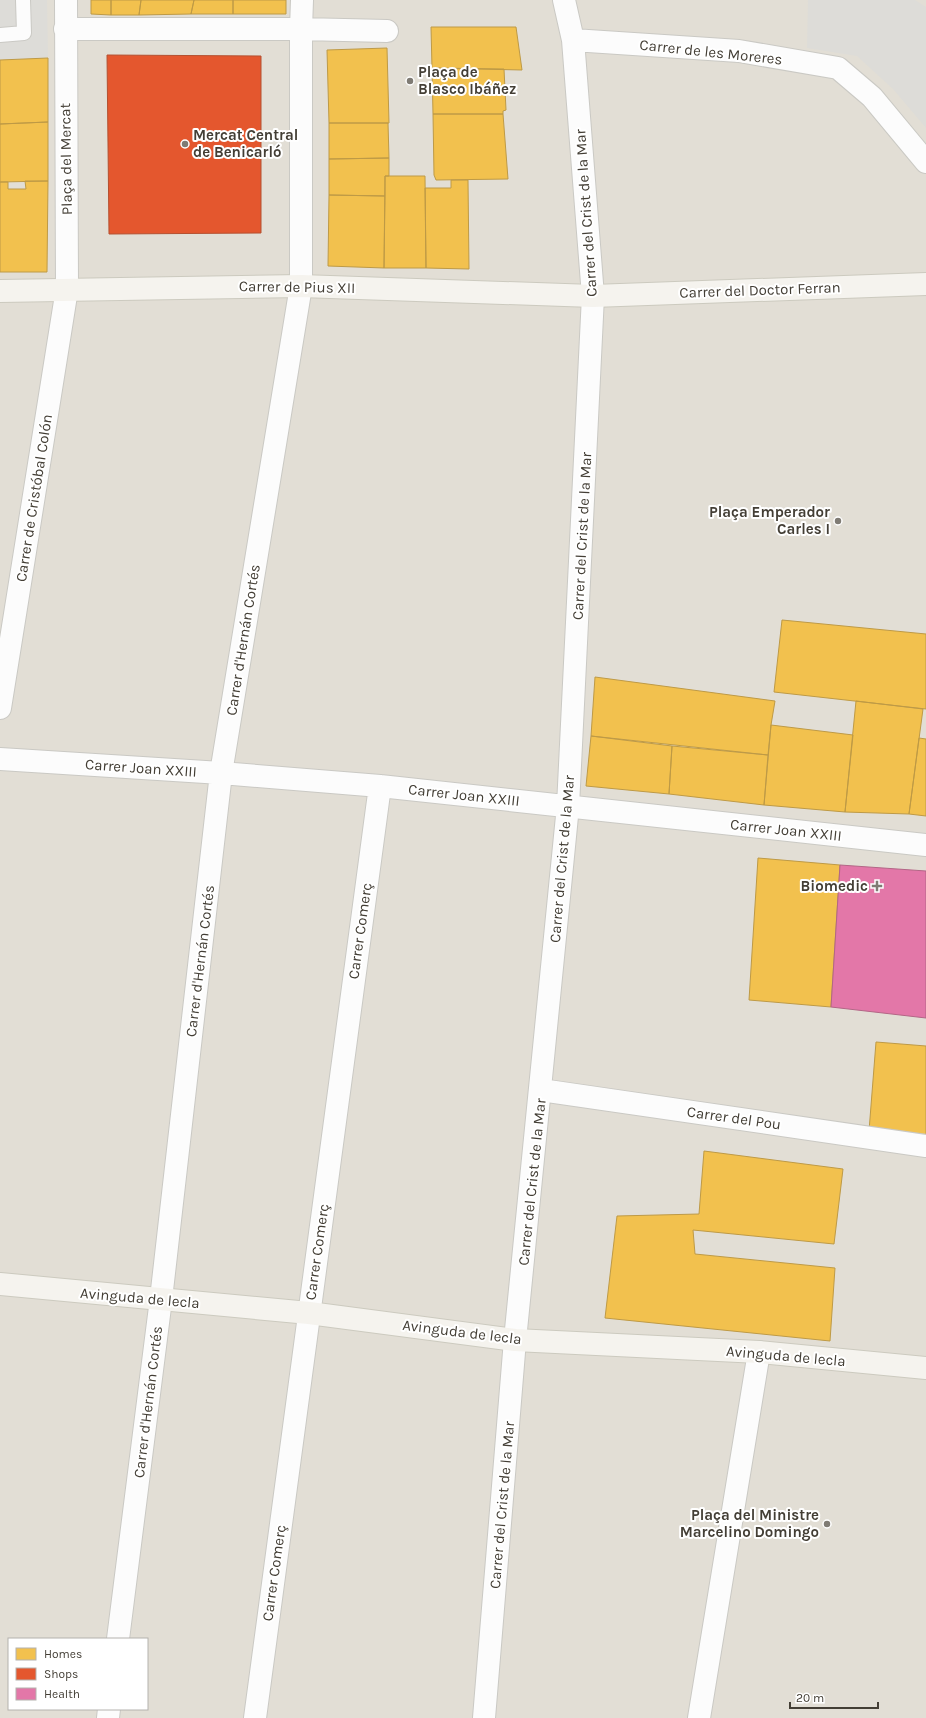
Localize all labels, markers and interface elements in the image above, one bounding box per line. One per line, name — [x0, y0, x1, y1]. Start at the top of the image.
street label: Carrer de les Moreres — [639, 36, 783, 68]
place label: Plaça de Blasco Ibáñez — [418, 63, 516, 98]
marker: Plaça de Blasco Ibáñez — [405, 76, 415, 86]
street label: Plaça del Mercat — [56, 102, 76, 215]
place label: Mercat Central de Benicarló — [193, 126, 298, 161]
street label: Carrer del Crist de la Mar — [571, 128, 601, 297]
marker: Mercat Central de Benicarló — [180, 139, 190, 149]
street label: Carrer de Pius XII — [239, 277, 355, 297]
street label: Carrer del Doctor Ferran — [679, 278, 841, 302]
street label: Carrer de Cristóbal Colón — [12, 413, 56, 583]
street label: Carrer del Crist de la Mar — [569, 451, 595, 620]
place label: Plaça Emperador Carles I — [709, 503, 830, 538]
marker: Plaça Emperador Carles I — [833, 516, 843, 526]
street label: Carrer d'Hernán Cortés — [222, 563, 264, 717]
street label: Carrer Joan XXIII — [85, 755, 197, 781]
street label: Carrer del Crist de la Mar — [546, 774, 578, 944]
street label: Carrer Joan XXIII — [407, 780, 521, 810]
street label: Carrer Joan XXIII — [729, 815, 843, 845]
place label: Biomedic — [801, 877, 868, 895]
marker: Biomedic — [871, 880, 883, 892]
street label: Carrer Comerç — [344, 882, 376, 980]
street label: Carrer d'Hernán Cortés — [182, 884, 218, 1038]
street label: Carrer del Crist de la Mar — [514, 1097, 550, 1267]
street label: Carrer del Pou — [686, 1102, 782, 1134]
street label: Carrer Comerç — [301, 1203, 333, 1301]
street label: Avinguda de lecla — [80, 1284, 200, 1312]
street label: Avinguda de lecla — [401, 1316, 523, 1348]
street label: Carrer d'Hernán Cortés — [130, 1325, 166, 1479]
street label: Avinguda de lecla — [726, 1342, 846, 1370]
street label: Carrer del Crist de la Mar — [486, 1420, 518, 1590]
place label: Plaça del Ministre Marcelino Domingo — [680, 1506, 819, 1541]
marker: Plaça del Ministre Marcelino Domingo — [822, 1519, 832, 1529]
street label: Carrer Comerç — [258, 1524, 290, 1622]
legend — [8, 1638, 148, 1710]
text: Homes — [44, 1647, 82, 1661]
text: Shops — [44, 1667, 78, 1681]
scale bar — [790, 1684, 878, 1710]
text: Health — [44, 1687, 80, 1701]
text: 20 m — [796, 1691, 824, 1705]

